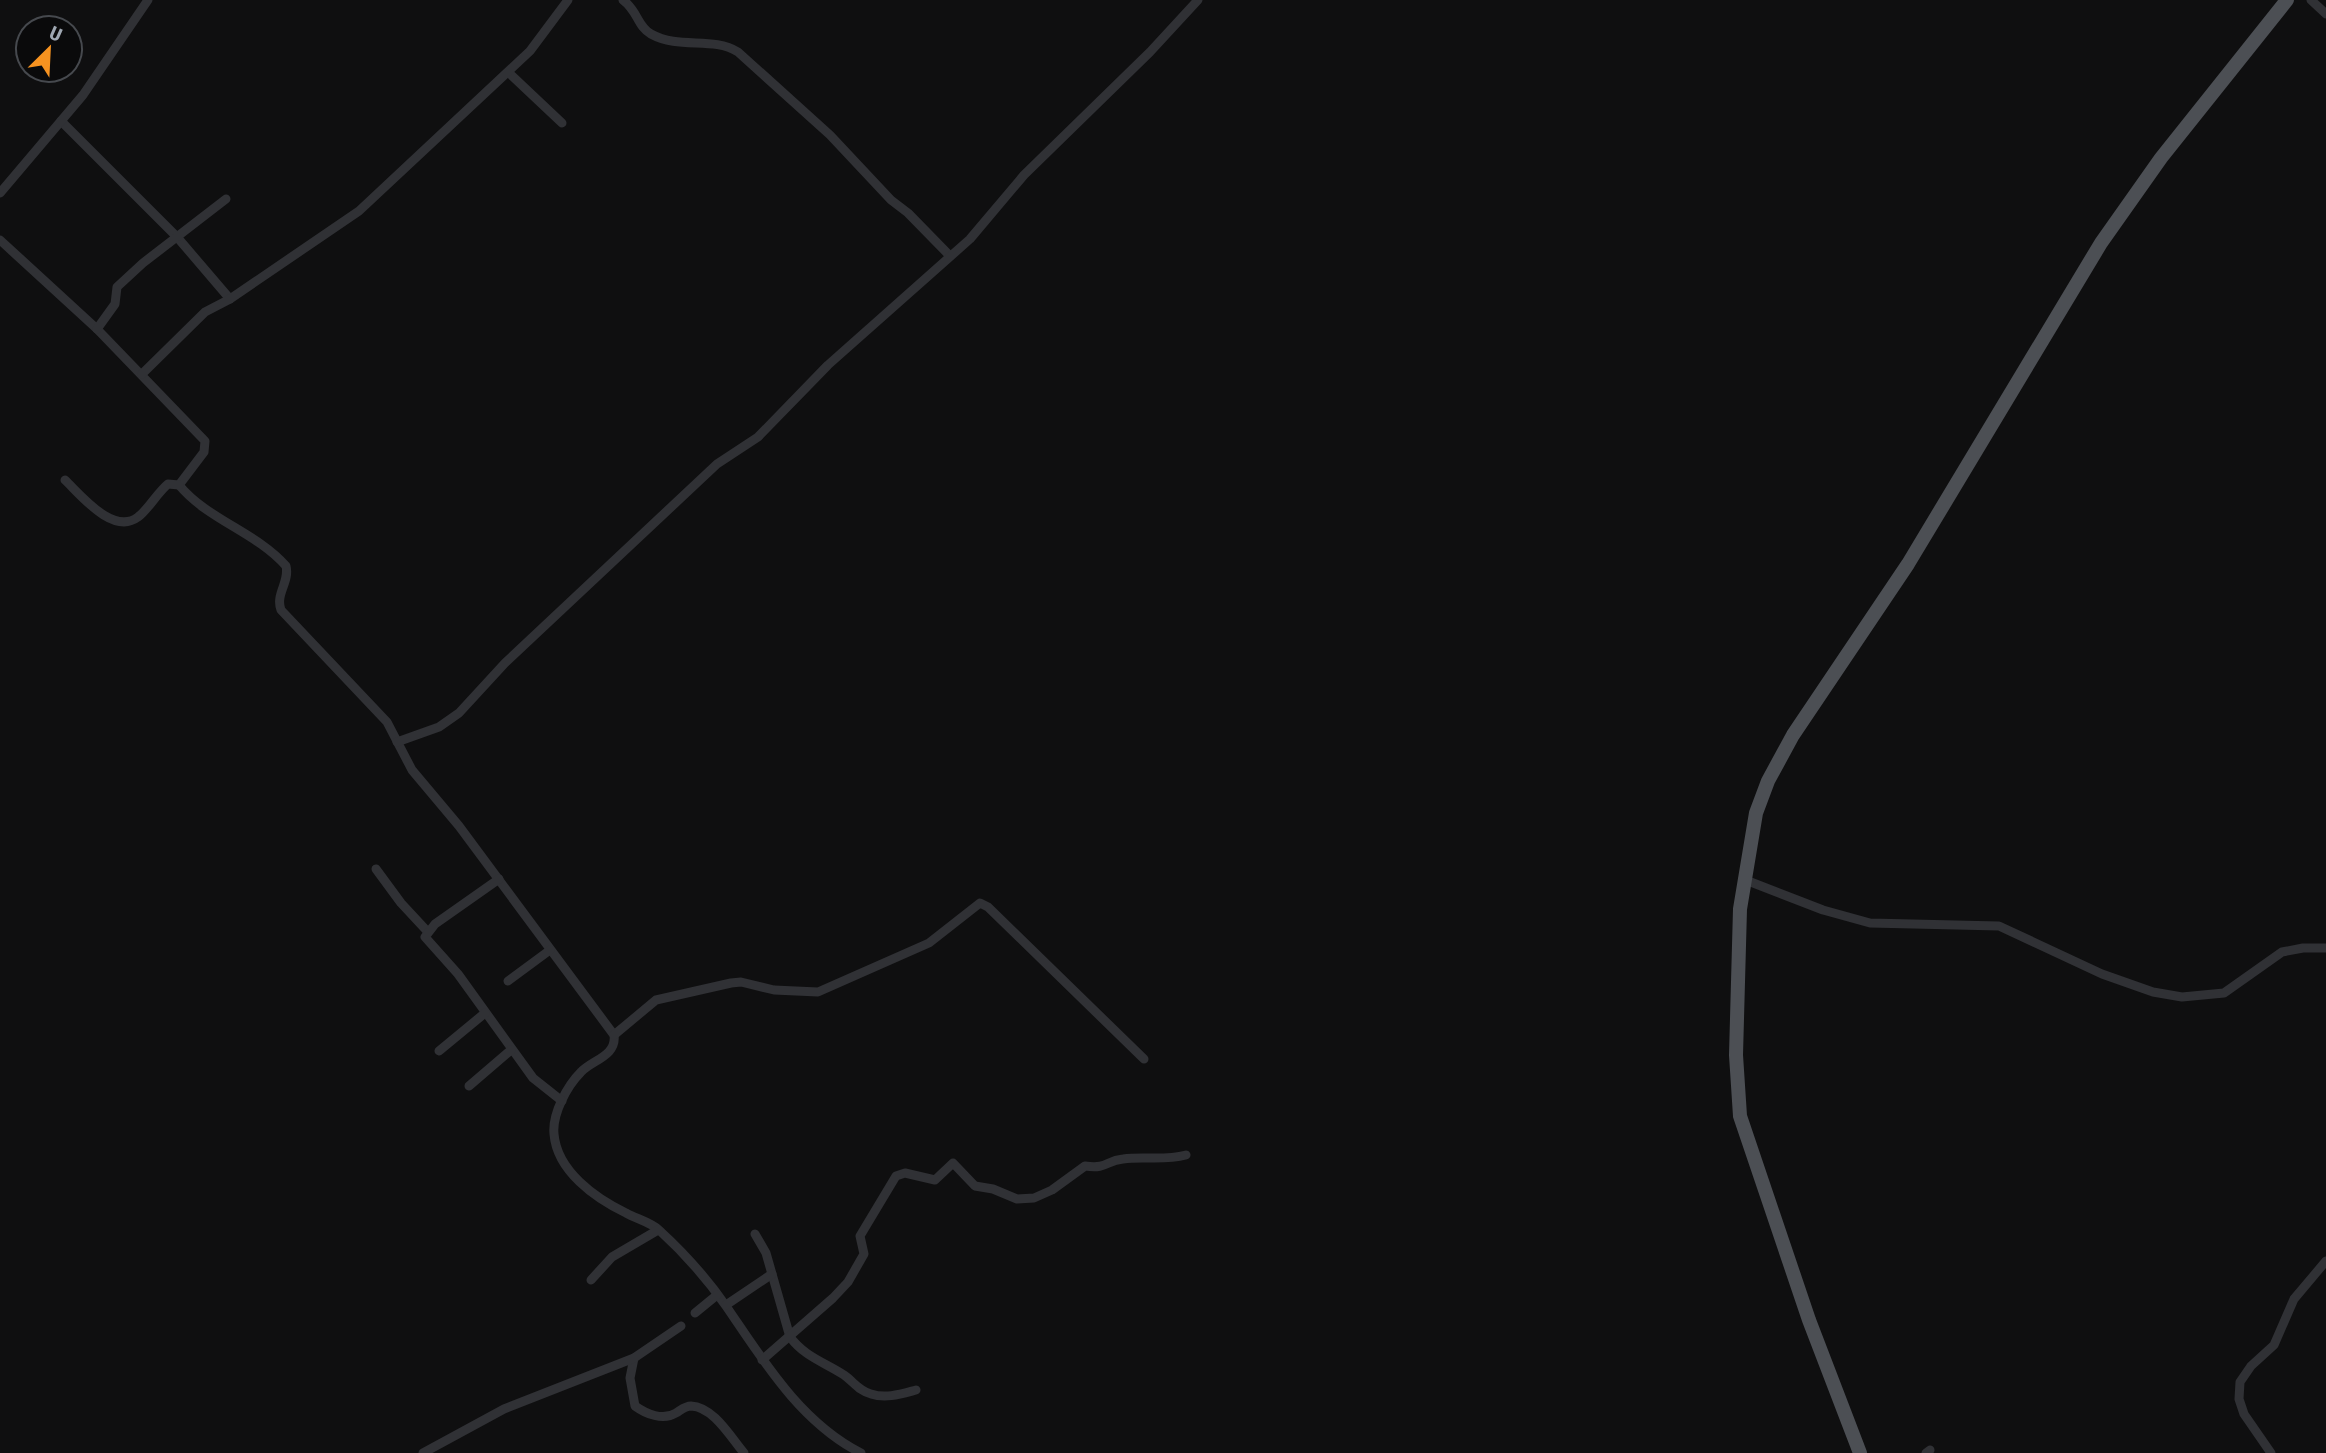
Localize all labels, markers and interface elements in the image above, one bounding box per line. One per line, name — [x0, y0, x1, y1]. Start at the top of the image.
north arrow — [14, 14, 84, 84]
text: U — [46, 21, 65, 47]

